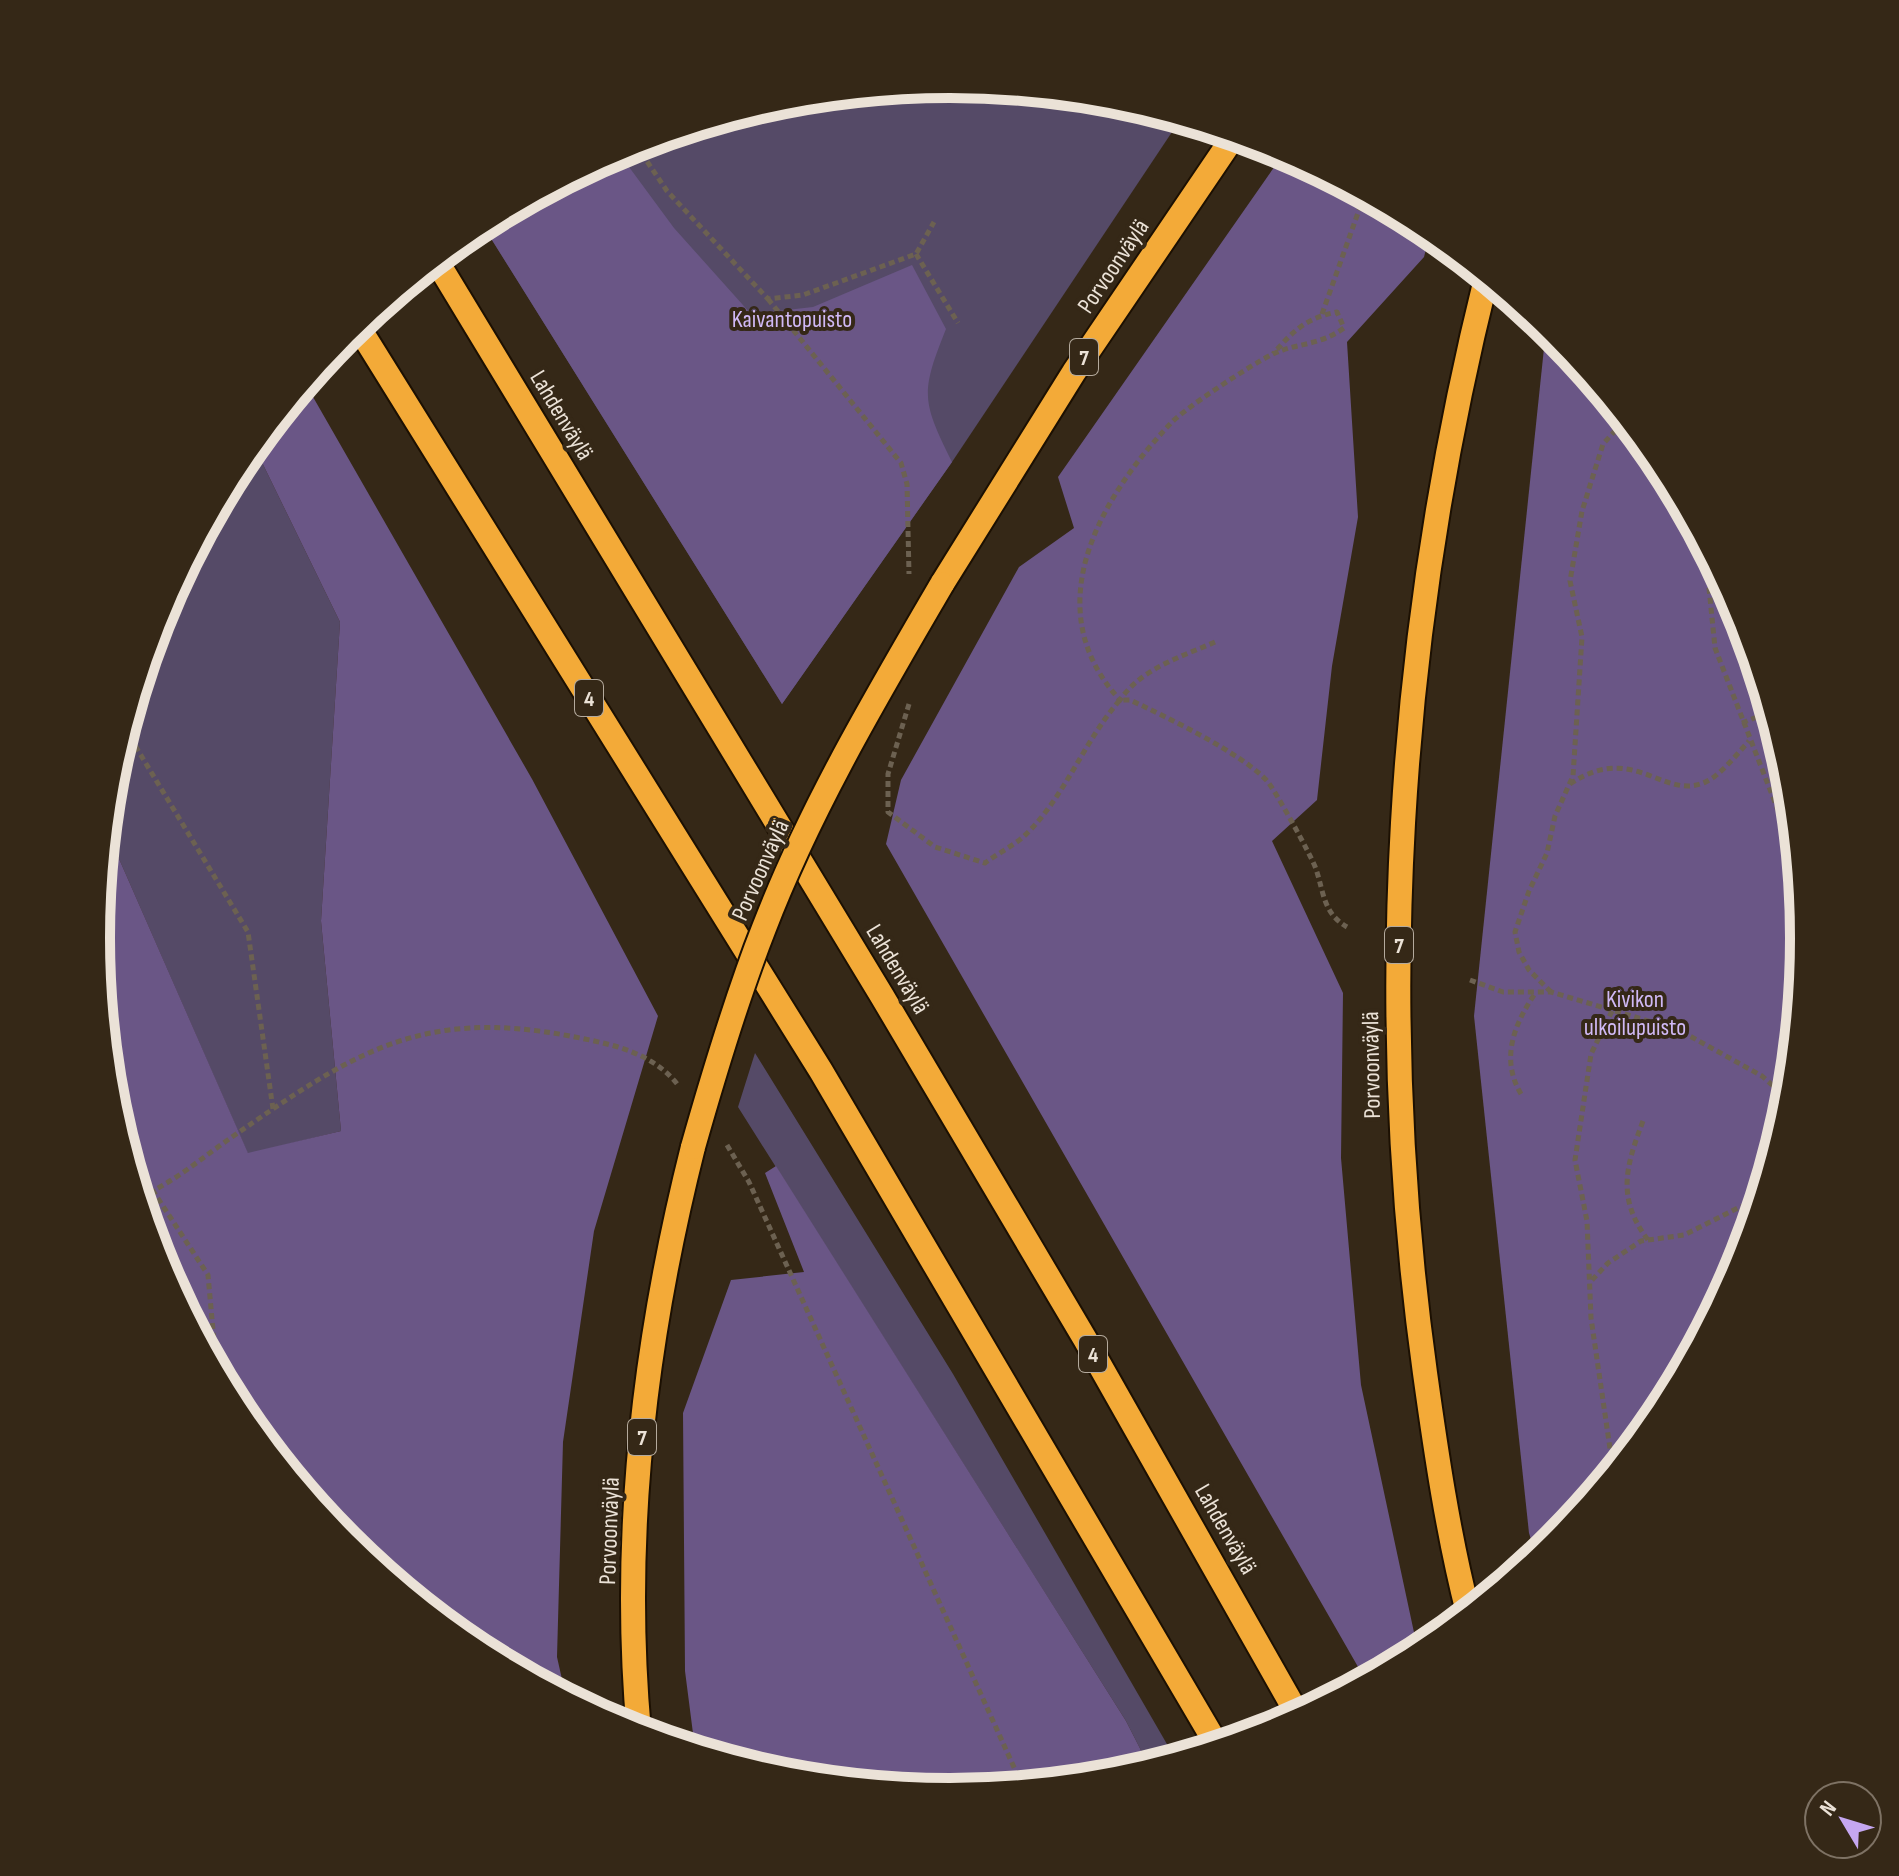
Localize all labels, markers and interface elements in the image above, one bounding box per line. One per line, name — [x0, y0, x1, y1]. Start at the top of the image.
street label: Porvoonväylä — [1071, 214, 1155, 319]
park label: Kaivantopuisto — [732, 305, 852, 334]
road number: 7 — [1070, 339, 1098, 375]
street label: Lahdenväylä — [524, 365, 600, 465]
road number: 4 — [575, 680, 603, 716]
street label: Porvoonväylä — [725, 815, 796, 925]
street label: Lahdenväylä — [860, 919, 936, 1019]
road number: 7 — [1385, 927, 1413, 963]
park label: Kivikon ulkoilupuisto — [1584, 985, 1686, 1042]
street label: Porvoonväylä — [1356, 1011, 1387, 1119]
road number: 4 — [1079, 1336, 1107, 1372]
road number: 7 — [628, 1419, 656, 1455]
street label: Porvoonväylä — [593, 1477, 626, 1585]
street label: Lahdenväylä — [1188, 1479, 1263, 1579]
north arrow — [1803, 1780, 1883, 1860]
text: N — [1814, 1796, 1843, 1822]

